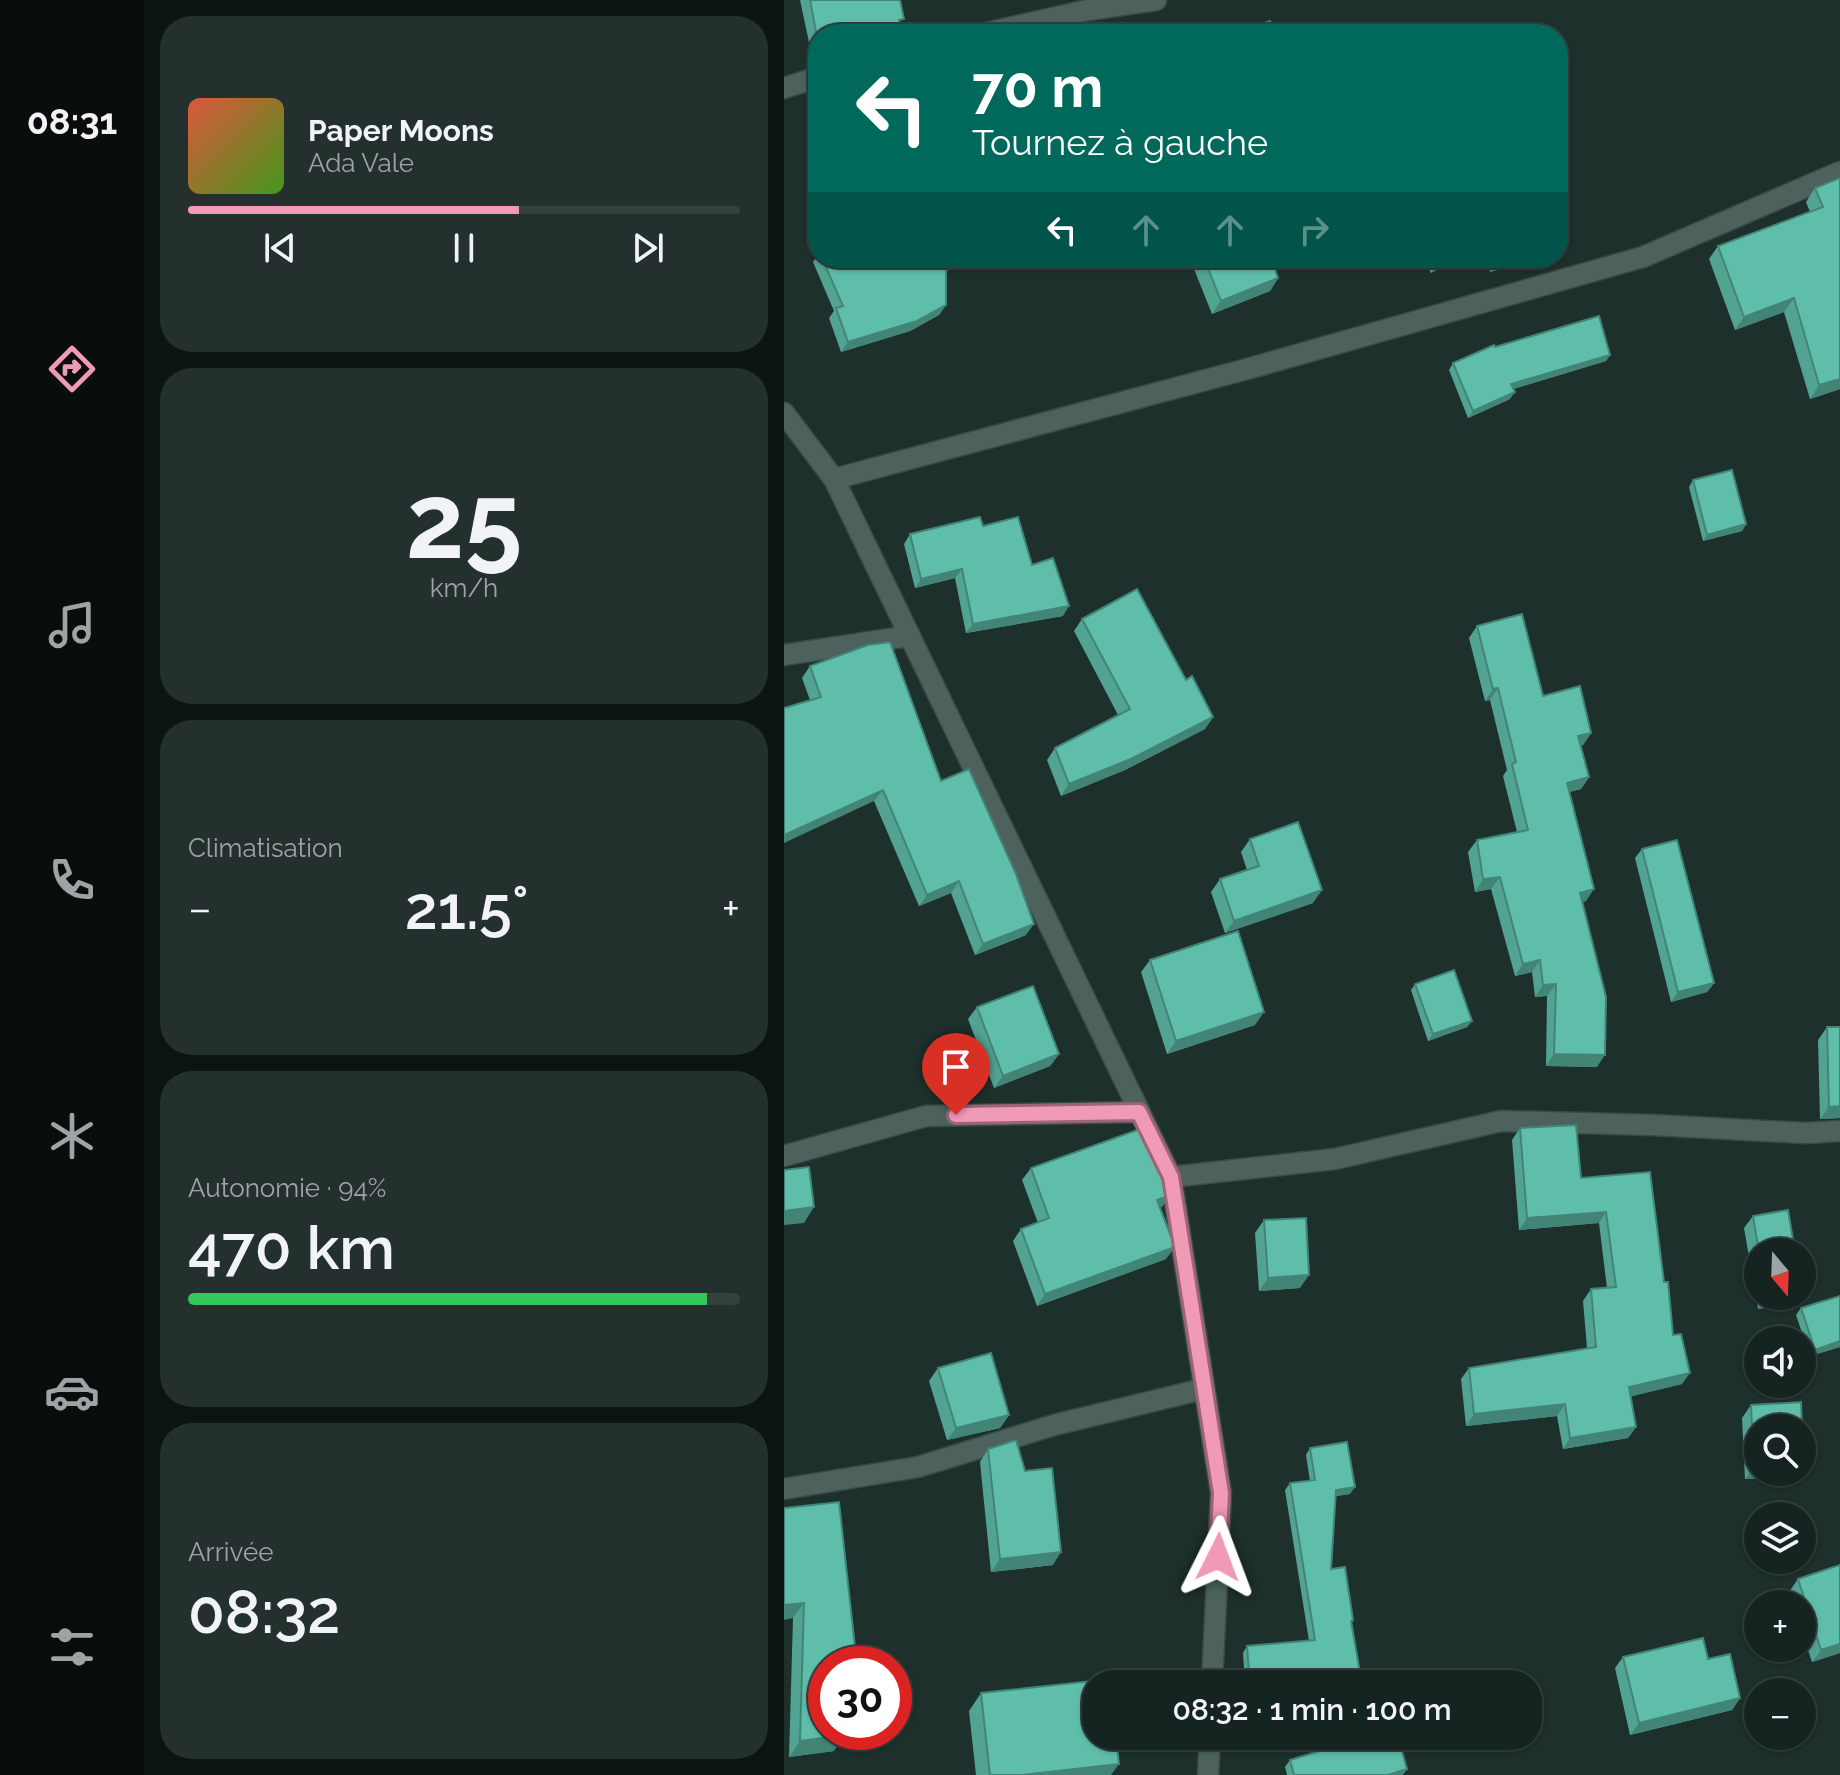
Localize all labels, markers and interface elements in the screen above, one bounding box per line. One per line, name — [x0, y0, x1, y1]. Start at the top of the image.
text: 70 m — [972, 54, 1103, 120]
icon: left — [840, 56, 944, 160]
text: 08:31 — [27, 100, 117, 142]
text: Paper Moons — [308, 113, 494, 148]
text: Tournez à gauche — [972, 121, 1268, 163]
text: Ada Vale — [308, 148, 414, 178]
icon: left — [1040, 208, 1084, 252]
icon: ahead — [1124, 208, 1168, 252]
icon: ahead — [1208, 208, 1252, 252]
icon: right — [1292, 208, 1336, 252]
icon: previous — [258, 226, 302, 270]
icon: pause — [442, 226, 486, 270]
icon: next — [626, 226, 670, 270]
icon: directions — [44, 341, 100, 397]
text: 25 — [406, 460, 522, 582]
text: km/h — [430, 573, 498, 603]
icon: music — [44, 597, 100, 653]
text: Climatisation — [188, 833, 343, 863]
icon: phone — [44, 852, 100, 908]
text: 21.5° — [405, 873, 529, 943]
text: − — [188, 883, 212, 934]
text: + — [722, 883, 740, 934]
pin — [922, 1033, 990, 1115]
icon: arrive — [934, 1045, 978, 1089]
icon: climate — [44, 1108, 100, 1164]
text: Autonomie · 94% — [188, 1173, 386, 1203]
text: 470 km — [188, 1213, 395, 1283]
north arrow — [1744, 1238, 1816, 1310]
map controls — [1744, 1238, 1816, 1750]
button: sound — [1744, 1326, 1816, 1398]
icon: car — [44, 1364, 100, 1420]
button: search — [1744, 1414, 1816, 1486]
button: layers — [1744, 1502, 1816, 1574]
position arrow — [1176, 1515, 1260, 1599]
text: Arrivée — [188, 1537, 273, 1567]
text: 08:32 — [188, 1577, 340, 1647]
button: + — [1744, 1590, 1816, 1662]
icon: filters — [44, 1619, 100, 1675]
speed limit sign: 30 — [808, 1646, 912, 1750]
button: − — [1744, 1678, 1816, 1750]
text: 08:32 · 1 min · 100 m — [1172, 1692, 1452, 1727]

